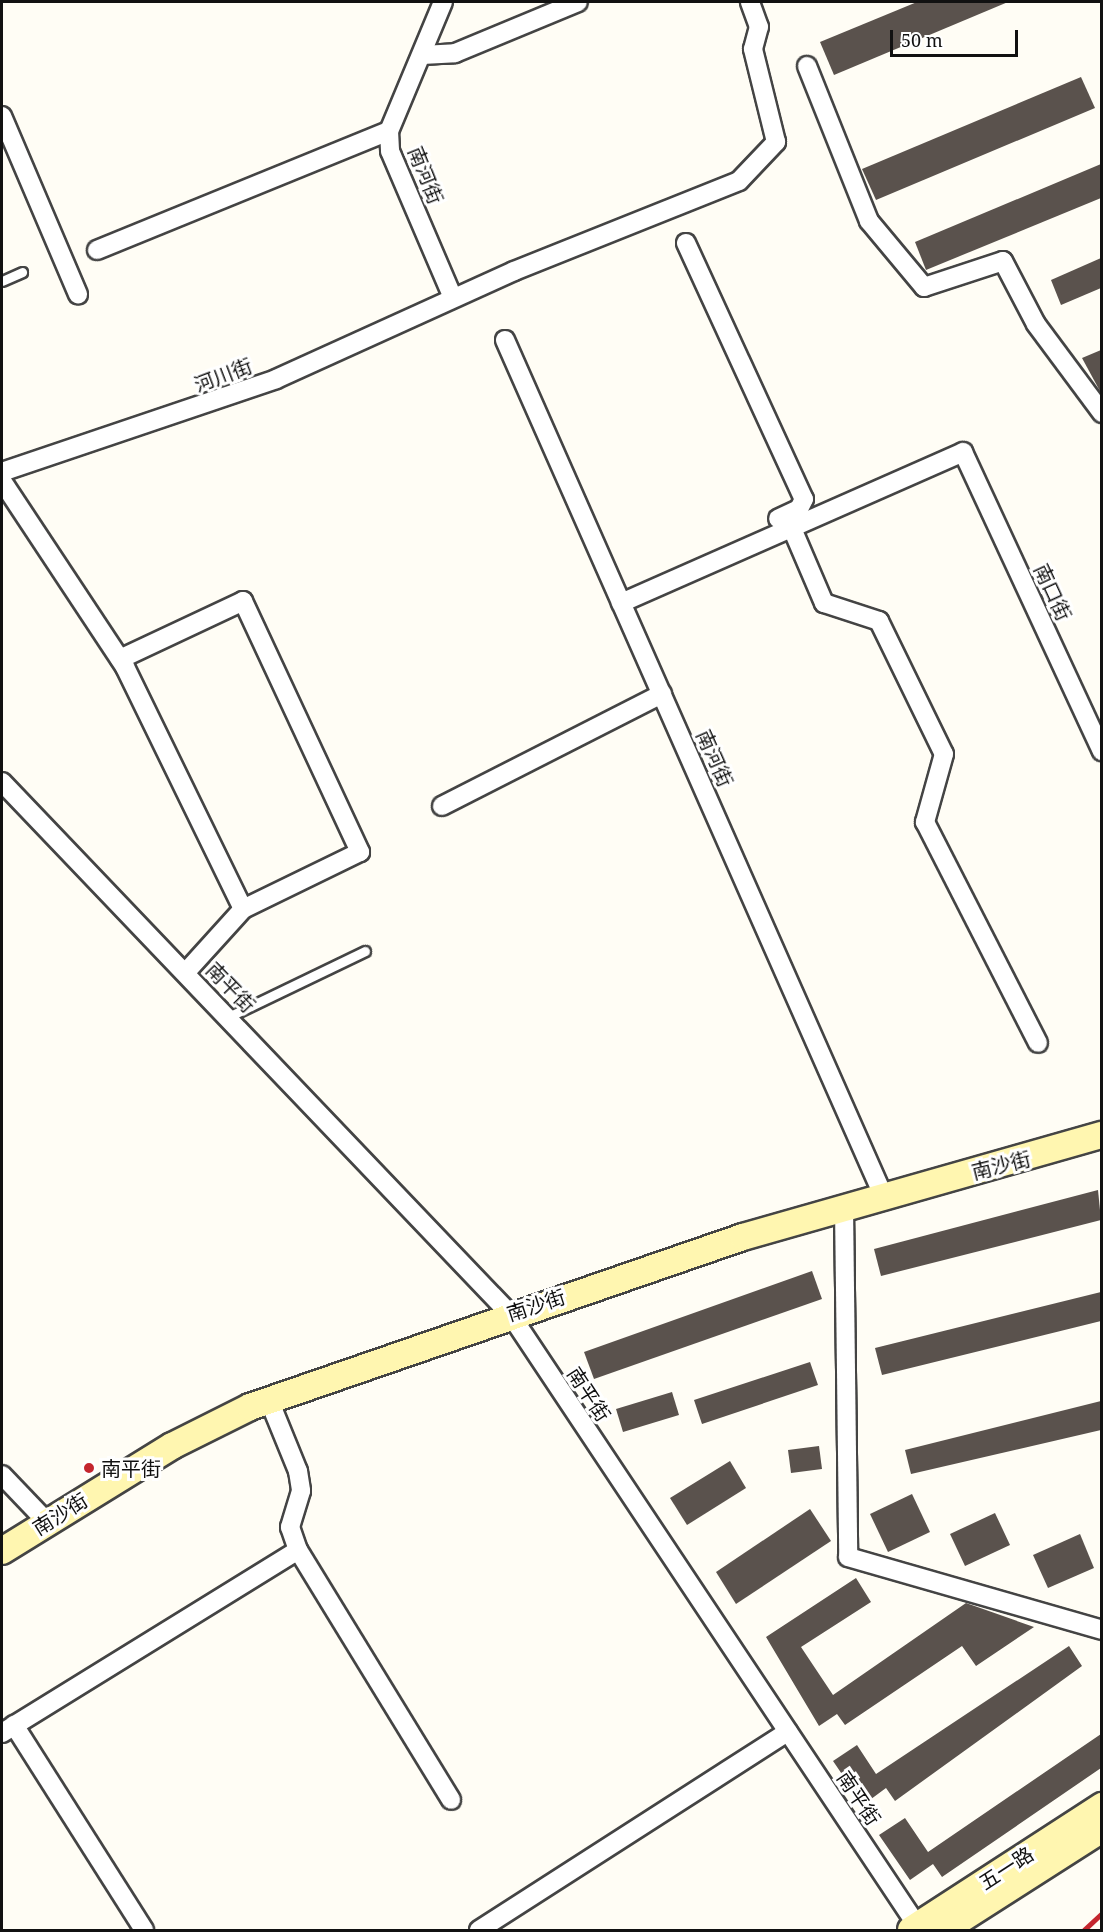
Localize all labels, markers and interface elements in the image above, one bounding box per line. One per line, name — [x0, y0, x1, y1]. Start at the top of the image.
scale bar — [893, 18, 1020, 56]
text: 50 m — [901, 28, 943, 52]
street label: 南河街 — [404, 143, 448, 207]
street label: 河川街 — [191, 353, 255, 397]
street label: 南口街 — [1029, 560, 1077, 624]
street label: 南河街 — [692, 726, 738, 790]
street label: 南平街 — [202, 957, 260, 1017]
street label: 南沙街 — [969, 1146, 1033, 1184]
street label: 南沙街 — [504, 1284, 568, 1326]
street label: 南平街 — [563, 1362, 615, 1426]
place label: 南平街 — [101, 1456, 161, 1480]
marker: 南平街 — [82, 1461, 96, 1475]
street label: 南沙街 — [28, 1488, 92, 1540]
street label: 南平街 — [832, 1766, 886, 1830]
street label: 五一路 — [974, 1842, 1038, 1894]

